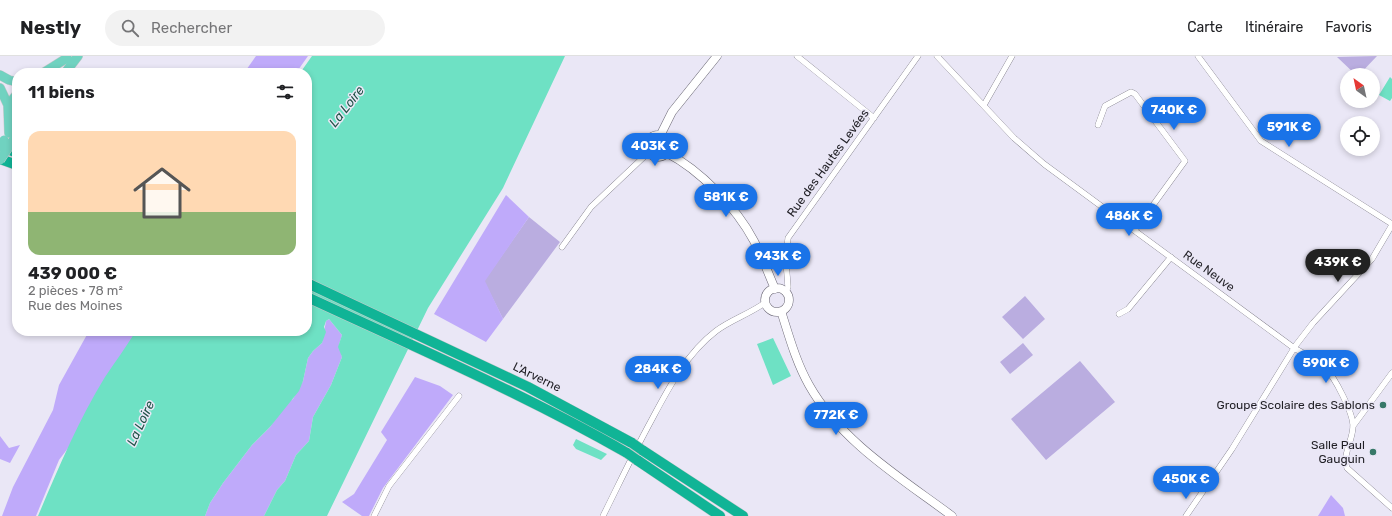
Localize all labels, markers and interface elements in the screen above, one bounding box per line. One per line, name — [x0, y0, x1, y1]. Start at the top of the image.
search box — [105, 10, 385, 46]
text: Nestly — [20, 16, 81, 39]
icon: search — [119, 17, 141, 39]
text: Rechercher — [151, 19, 232, 37]
text: Carte — [1187, 19, 1223, 36]
text: Itinéraire — [1245, 19, 1303, 36]
text: Favoris — [1325, 19, 1372, 36]
north arrow — [1340, 68, 1380, 108]
map controls — [1340, 68, 1380, 156]
icon: filters — [274, 81, 296, 103]
text: 11 biens — [28, 82, 95, 102]
water label: La Loire — [326, 83, 367, 130]
pin: 740K € — [1141, 97, 1207, 131]
text: 740K € — [1151, 102, 1197, 117]
street label: Rue des Hautes Levées — [784, 106, 872, 220]
pin: 591K € — [1256, 114, 1322, 148]
button: locate — [1340, 116, 1380, 156]
text: 591K € — [1267, 119, 1311, 134]
pin: 403K € — [622, 133, 688, 167]
text: 403K € — [631, 138, 679, 153]
icon: home — [126, 157, 198, 229]
pin: 581K € — [693, 184, 759, 218]
text: 581K € — [703, 189, 749, 204]
pin: 486K € — [1096, 203, 1162, 237]
text: 486K € — [1105, 208, 1153, 223]
pin: 943K € — [745, 243, 811, 277]
text: 943K € — [754, 248, 802, 263]
street label: Rue Neuve — [1181, 248, 1238, 295]
pin: 439K € — [1305, 249, 1371, 283]
text: 439K € — [1314, 254, 1362, 269]
text: 439 000 € — [28, 263, 117, 283]
text: 2 pièces · 78 m² — [28, 283, 123, 298]
text: Rue des Moines — [28, 298, 122, 313]
pin: 590K € — [1293, 350, 1359, 384]
text: 590K € — [1302, 355, 1350, 370]
pin: 284K € — [625, 356, 691, 390]
street label: L'Arverne — [511, 359, 564, 395]
text: 284K € — [634, 361, 682, 376]
water label: La Loire — [124, 398, 157, 448]
place label: Groupe Scolaire des Sablons — [1217, 398, 1375, 412]
marker: Groupe Scolaire des Sablons — [1378, 400, 1388, 410]
pin: 772K € — [803, 402, 869, 436]
text: 772K € — [814, 407, 858, 422]
place label: Salle Paul Gauguin — [1311, 438, 1365, 466]
marker: Salle Paul Gauguin — [1368, 447, 1378, 457]
pin: 450K € — [1153, 466, 1219, 500]
text: 450K € — [1162, 471, 1210, 486]

